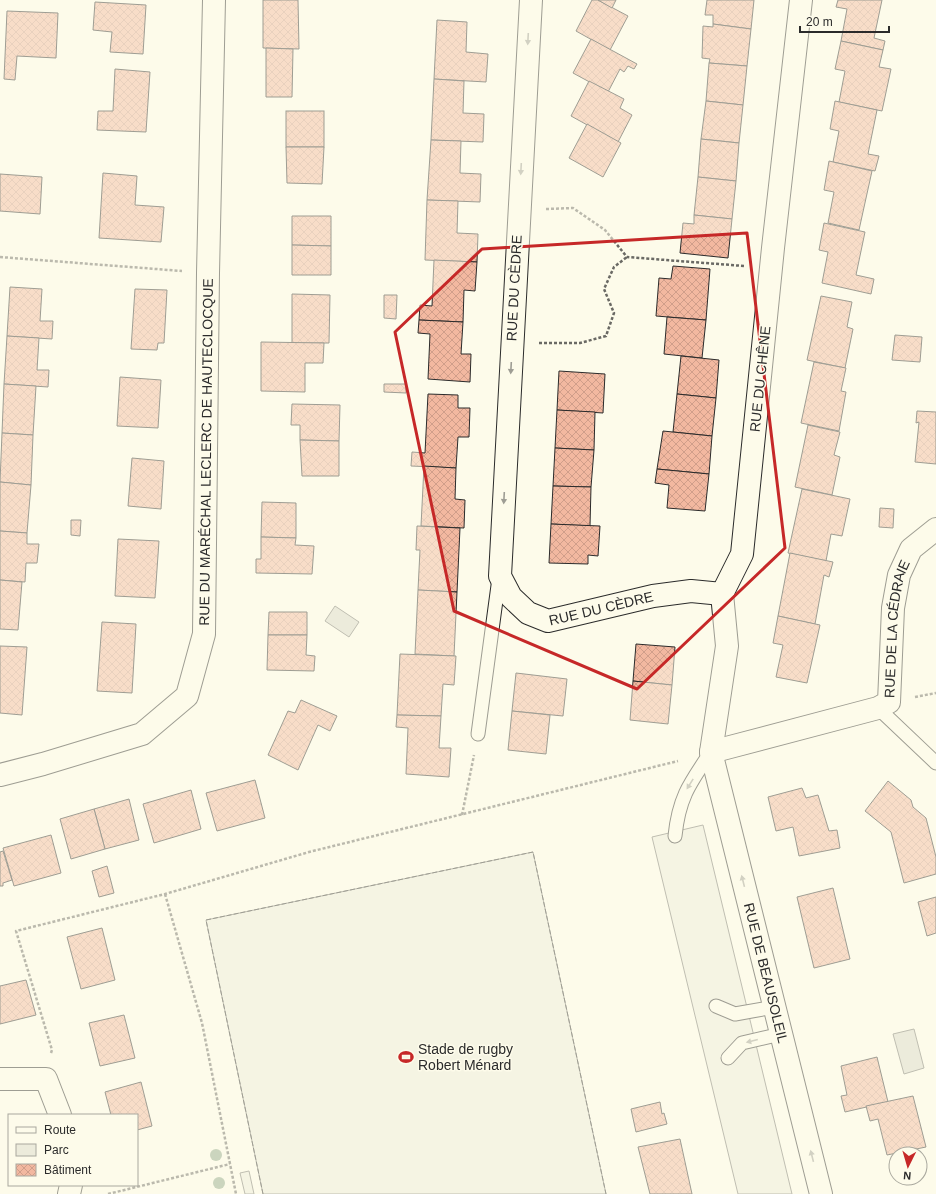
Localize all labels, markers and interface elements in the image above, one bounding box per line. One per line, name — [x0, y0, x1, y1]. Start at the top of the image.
scale bar — [800, 8, 889, 34]
text: 20 m — [806, 15, 833, 29]
one-way arrow — [525, 33, 532, 45]
one-way arrow — [517, 163, 524, 175]
street label: RUE DU CÈDRE — [503, 234, 525, 342]
street label: RUE DU MARÉCHAL LECLERC DE HAUTECLOCQUE — [196, 278, 216, 626]
street label: RUE DU CHÊNE — [746, 325, 774, 433]
one-way arrow — [507, 362, 514, 374]
one-way arrow — [500, 492, 507, 504]
street label: RUE DE LA CÉDRAIE — [881, 557, 913, 698]
street label: RUE DU CÈDRE — [547, 588, 655, 628]
one-way arrow — [686, 779, 693, 790]
one-way arrow — [740, 874, 746, 886]
street label: RUE DE BEAUSOLEIL — [741, 901, 791, 1045]
one-way arrow — [746, 1038, 758, 1044]
place label: Stade de rugby Robert Ménard — [418, 1041, 513, 1073]
sports icon: Stade de rugby Robert Ménard — [397, 1048, 415, 1066]
legend — [8, 1114, 138, 1186]
text: Route — [44, 1123, 76, 1137]
text: Parc — [44, 1143, 69, 1157]
north arrow — [888, 1146, 928, 1186]
one-way arrow — [808, 1150, 814, 1162]
text: Bâtiment — [44, 1163, 92, 1177]
text: N — [903, 1170, 912, 1182]

